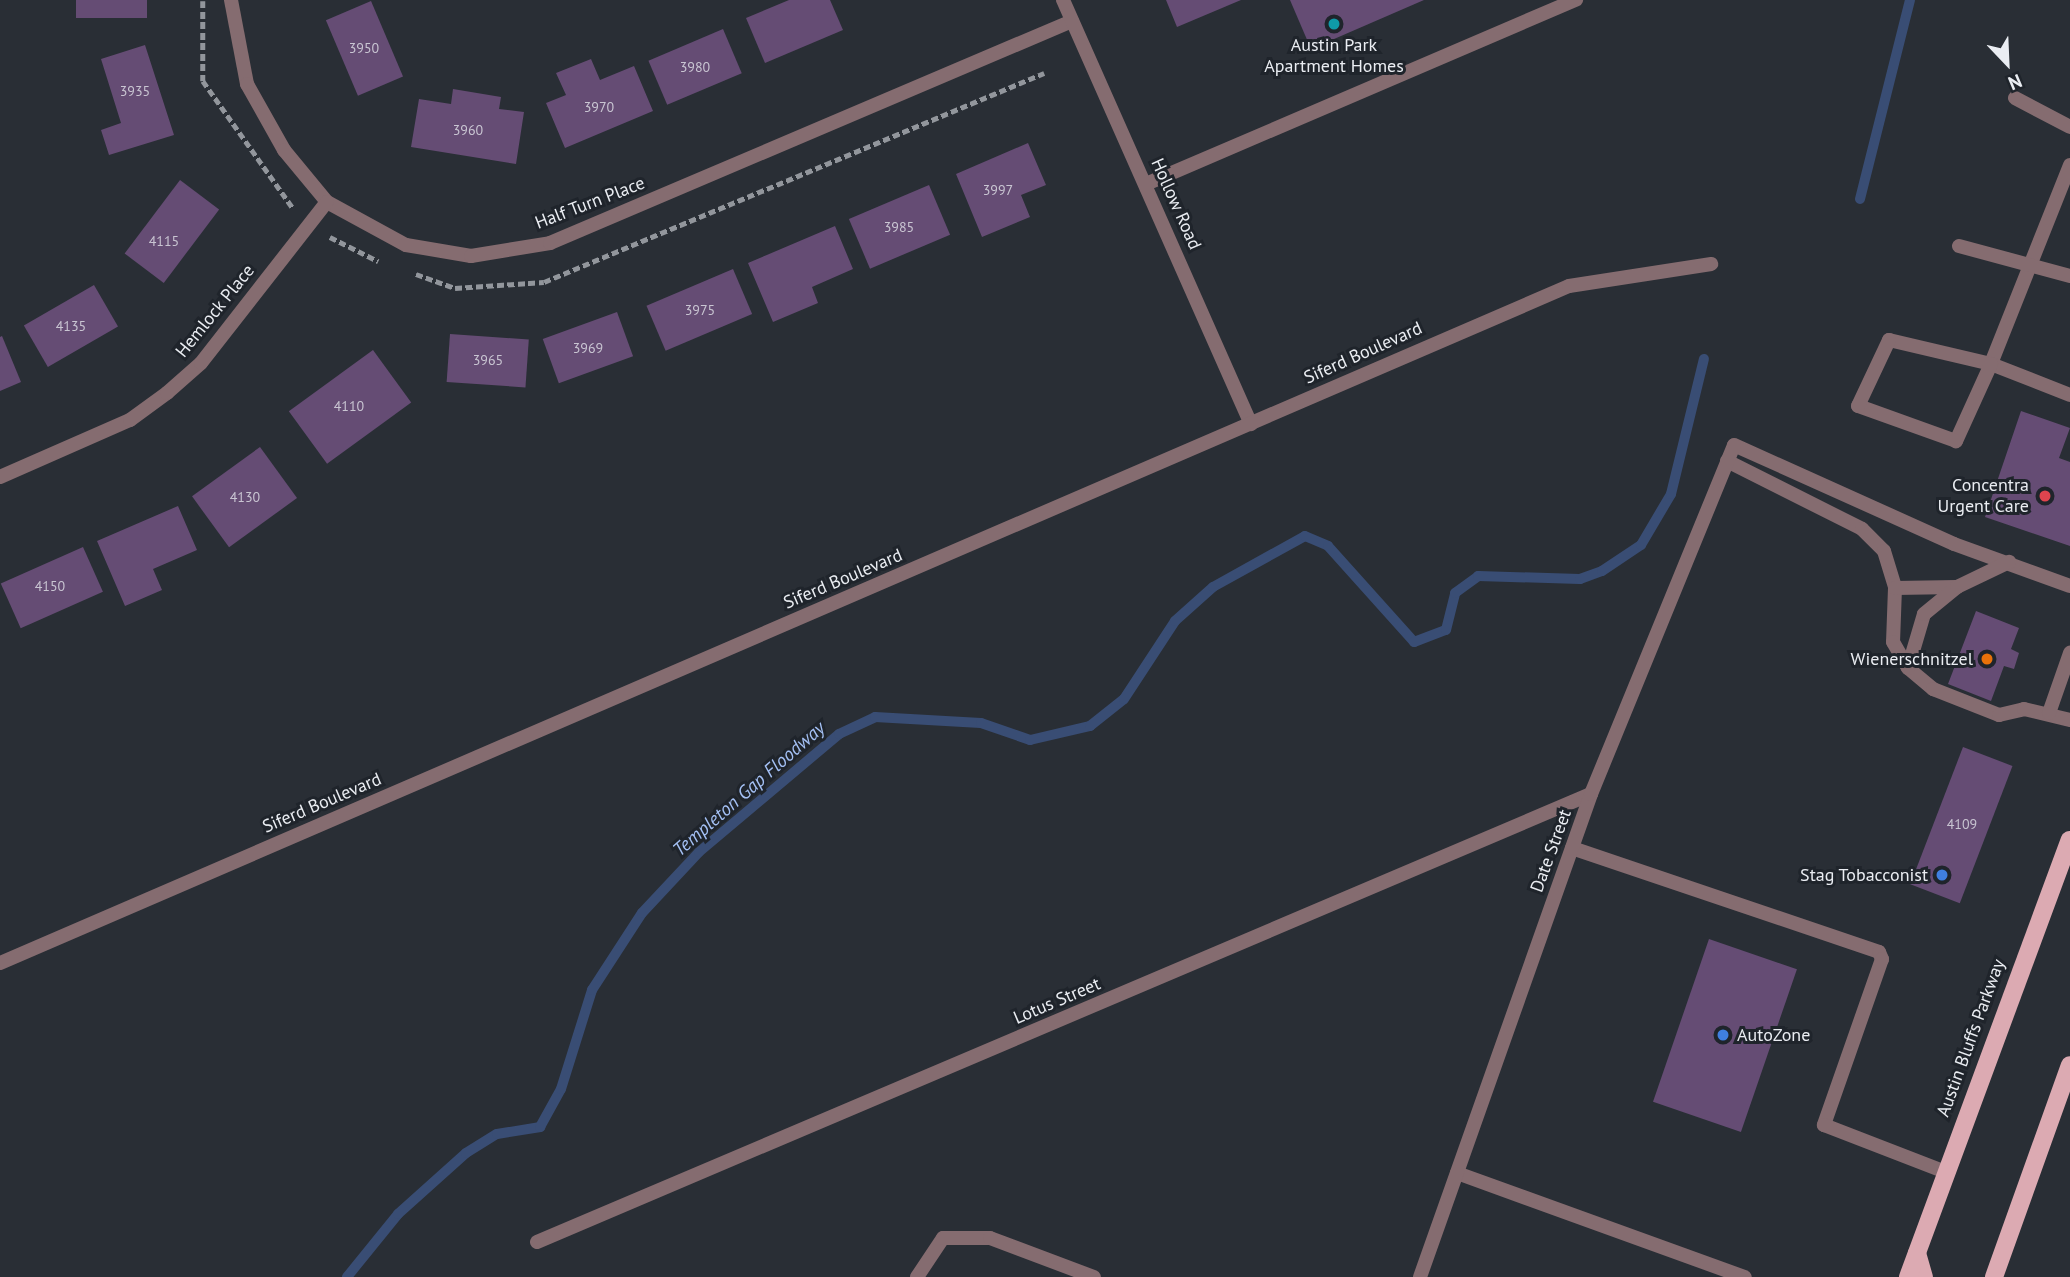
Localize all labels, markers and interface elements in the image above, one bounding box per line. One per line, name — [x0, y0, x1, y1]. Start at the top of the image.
marker: Austin Park Apartment Homes — [1326, 16, 1342, 32]
north arrow — [1972, 28, 2042, 98]
place label: Austin Park Apartment Homes — [1264, 35, 1404, 78]
house number: 3950 — [349, 40, 379, 56]
house number: 3980 — [680, 59, 710, 75]
text: N — [2005, 69, 2026, 96]
house number: 3935 — [120, 83, 150, 99]
house number: 3970 — [584, 99, 614, 115]
house number: 3960 — [453, 122, 483, 138]
street label: Hollow Road — [1146, 155, 1206, 253]
street label: Half Turn Place — [532, 172, 648, 234]
house number: 3997 — [983, 182, 1013, 198]
house number: 3985 — [884, 219, 914, 235]
house number: 4115 — [149, 233, 179, 249]
street label: Hemlock Place — [171, 260, 259, 362]
house number: 3975 — [685, 302, 715, 318]
street label: Siferd Boulevard — [1301, 317, 1425, 389]
house number: 4135 — [56, 318, 86, 334]
house number: 3969 — [573, 340, 603, 356]
house number: 3965 — [473, 352, 503, 368]
house number: 4110 — [334, 398, 364, 414]
place label: Concentra Urgent Care — [1937, 475, 2029, 518]
marker: Concentra Urgent Care — [2035, 486, 2055, 506]
house number: 4130 — [230, 489, 260, 505]
street label: Siferd Boulevard — [780, 544, 906, 614]
house number: 4150 — [35, 578, 65, 594]
place label: Wienerschnitzel — [1851, 648, 1973, 670]
marker: Wienerschnitzel — [1979, 651, 1995, 667]
water label: Templeton Gap Floodway — [668, 717, 830, 861]
street label: Siferd Boulevard — [259, 768, 385, 838]
street label: Date Street — [1526, 807, 1576, 895]
house number: 4109 — [1947, 816, 1977, 832]
place label: Stag Tobacconist — [1800, 864, 1928, 886]
marker: Stag Tobacconist — [1934, 867, 1950, 883]
street label: Austin Bluffs Parkway — [1932, 956, 2010, 1120]
street label: Lotus Street — [1010, 973, 1104, 1029]
place label: AutoZone — [1737, 1024, 1810, 1046]
marker: AutoZone — [1715, 1027, 1731, 1043]

